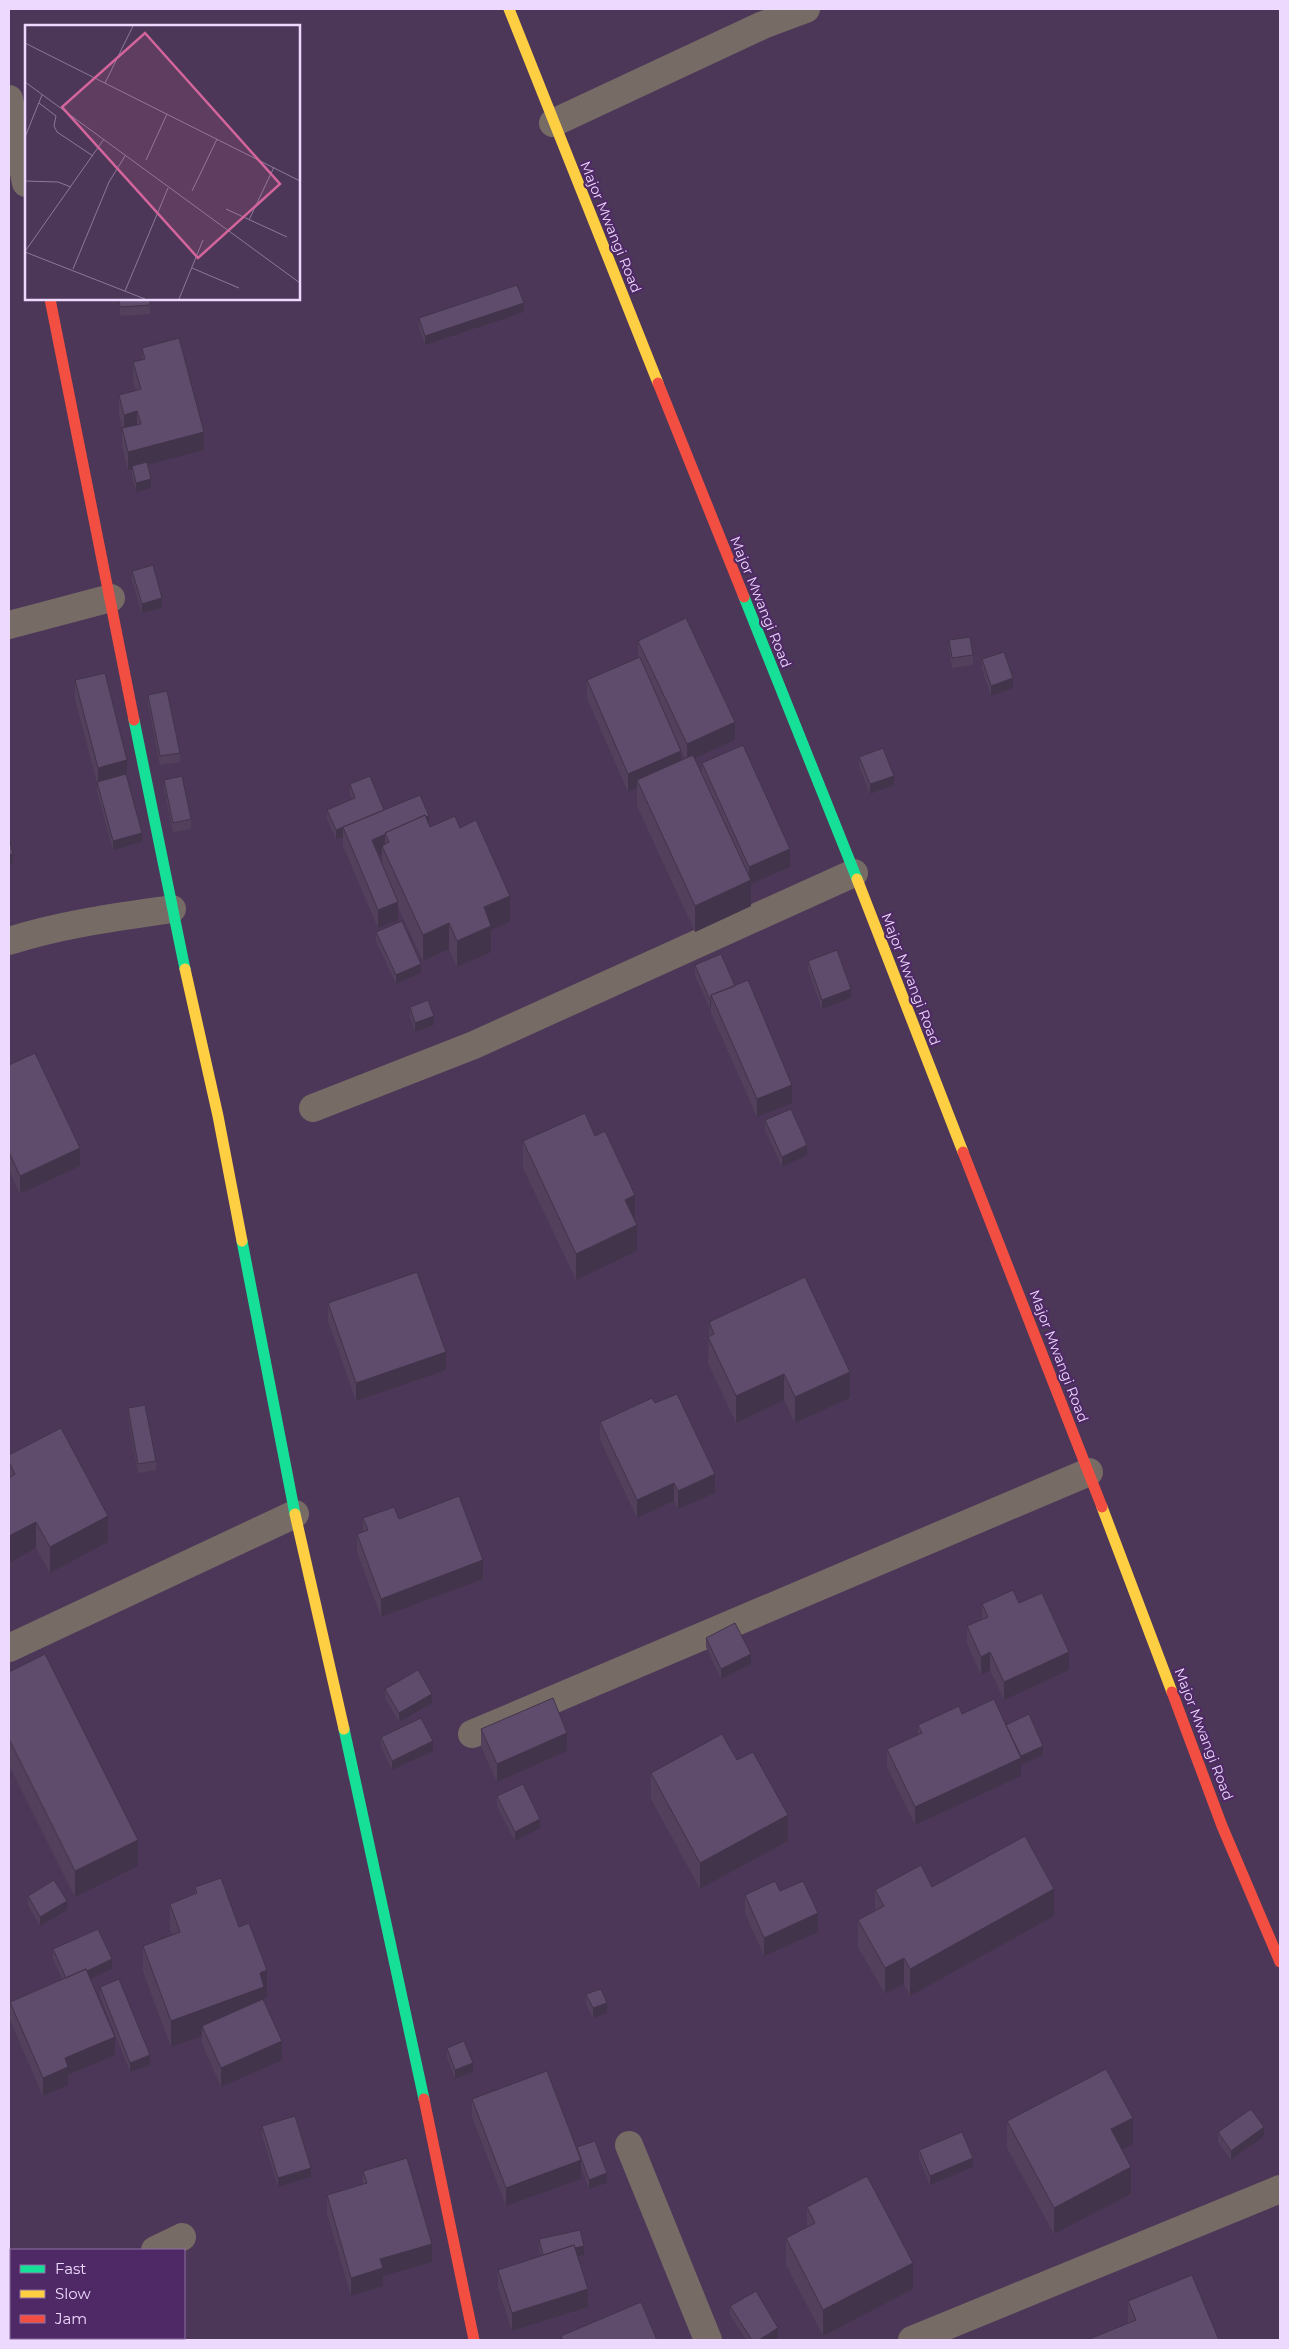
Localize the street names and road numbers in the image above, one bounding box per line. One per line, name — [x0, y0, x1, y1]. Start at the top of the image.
street label: Major Mwangi Road — [576, 159, 646, 295]
street label: Major Mwangi Road — [726, 534, 796, 670]
street label: Major Mwangi Road — [877, 910, 945, 1048]
street label: Major Mwangi Road — [1025, 1287, 1093, 1425]
street label: Major Mwangi Road — [1170, 1665, 1238, 1803]

